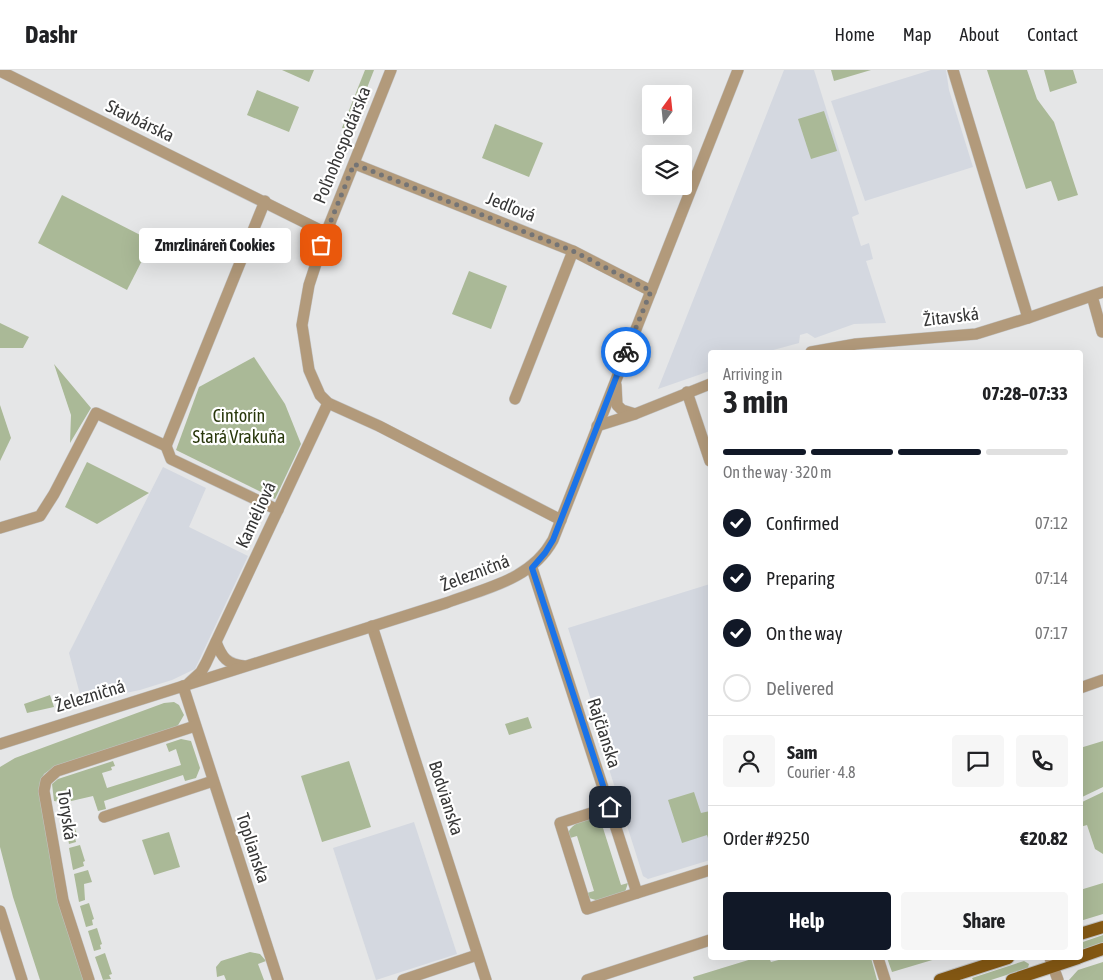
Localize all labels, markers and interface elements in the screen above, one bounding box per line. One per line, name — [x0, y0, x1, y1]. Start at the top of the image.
text: Dashr — [25, 21, 77, 48]
text: Home — [835, 24, 875, 45]
text: Map — [903, 24, 932, 45]
text: About — [960, 24, 999, 45]
text: Contact — [1027, 24, 1078, 45]
street label: Poľnohospodárska — [308, 83, 375, 206]
north arrow — [642, 85, 692, 135]
map controls — [642, 85, 692, 195]
street label: Stavbárska — [103, 95, 178, 146]
button: layers — [642, 145, 692, 195]
street label: Jedľová — [484, 187, 539, 226]
pin — [300, 224, 342, 266]
callout: Zmrzlináreň Cookies — [138, 228, 291, 262]
icon: bag — [307, 231, 335, 259]
text: Zmrzlináreň Cookies — [155, 236, 275, 254]
street label: Žitavská — [922, 303, 980, 330]
courier — [601, 327, 651, 377]
icon: bike — [612, 338, 640, 366]
text: Arriving in — [723, 365, 783, 383]
text: 07:28–07:33 — [982, 382, 1068, 404]
text: 3 min — [723, 383, 788, 420]
park label: Cintorín Stará Vrakuňa — [193, 405, 285, 447]
text: On the way · 320 m — [723, 463, 832, 481]
street label: Kaméliová — [231, 478, 280, 551]
icon: check — [723, 509, 751, 537]
text: Confirmed — [766, 512, 839, 534]
text: 07:12 — [1035, 514, 1068, 532]
street label: Železničná — [437, 550, 512, 595]
icon: check — [723, 564, 751, 592]
text: Preparing — [766, 567, 835, 589]
text: 07:14 — [1035, 569, 1068, 587]
icon: check — [723, 619, 751, 647]
text: On the way — [766, 622, 843, 644]
text: 07:17 — [1035, 624, 1068, 642]
street label: Železničná — [52, 675, 127, 716]
text: Delivered — [766, 677, 834, 699]
street label: Rajčianska — [583, 695, 626, 770]
button: person — [723, 735, 775, 787]
button: chat — [952, 735, 1004, 787]
button: phone — [1016, 735, 1068, 787]
text: Sam — [787, 741, 818, 763]
street label: Bodvianska — [425, 758, 468, 838]
text: Courier · 4.8 — [787, 763, 856, 781]
pin — [589, 786, 631, 828]
street label: Toryská — [54, 788, 81, 841]
icon: home — [596, 793, 624, 821]
street label: Toplianska — [232, 810, 275, 886]
text: Order #9250 — [723, 827, 810, 849]
text: €20.82 — [1020, 827, 1068, 849]
button: Help — [723, 892, 891, 950]
button: Share — [901, 892, 1068, 950]

